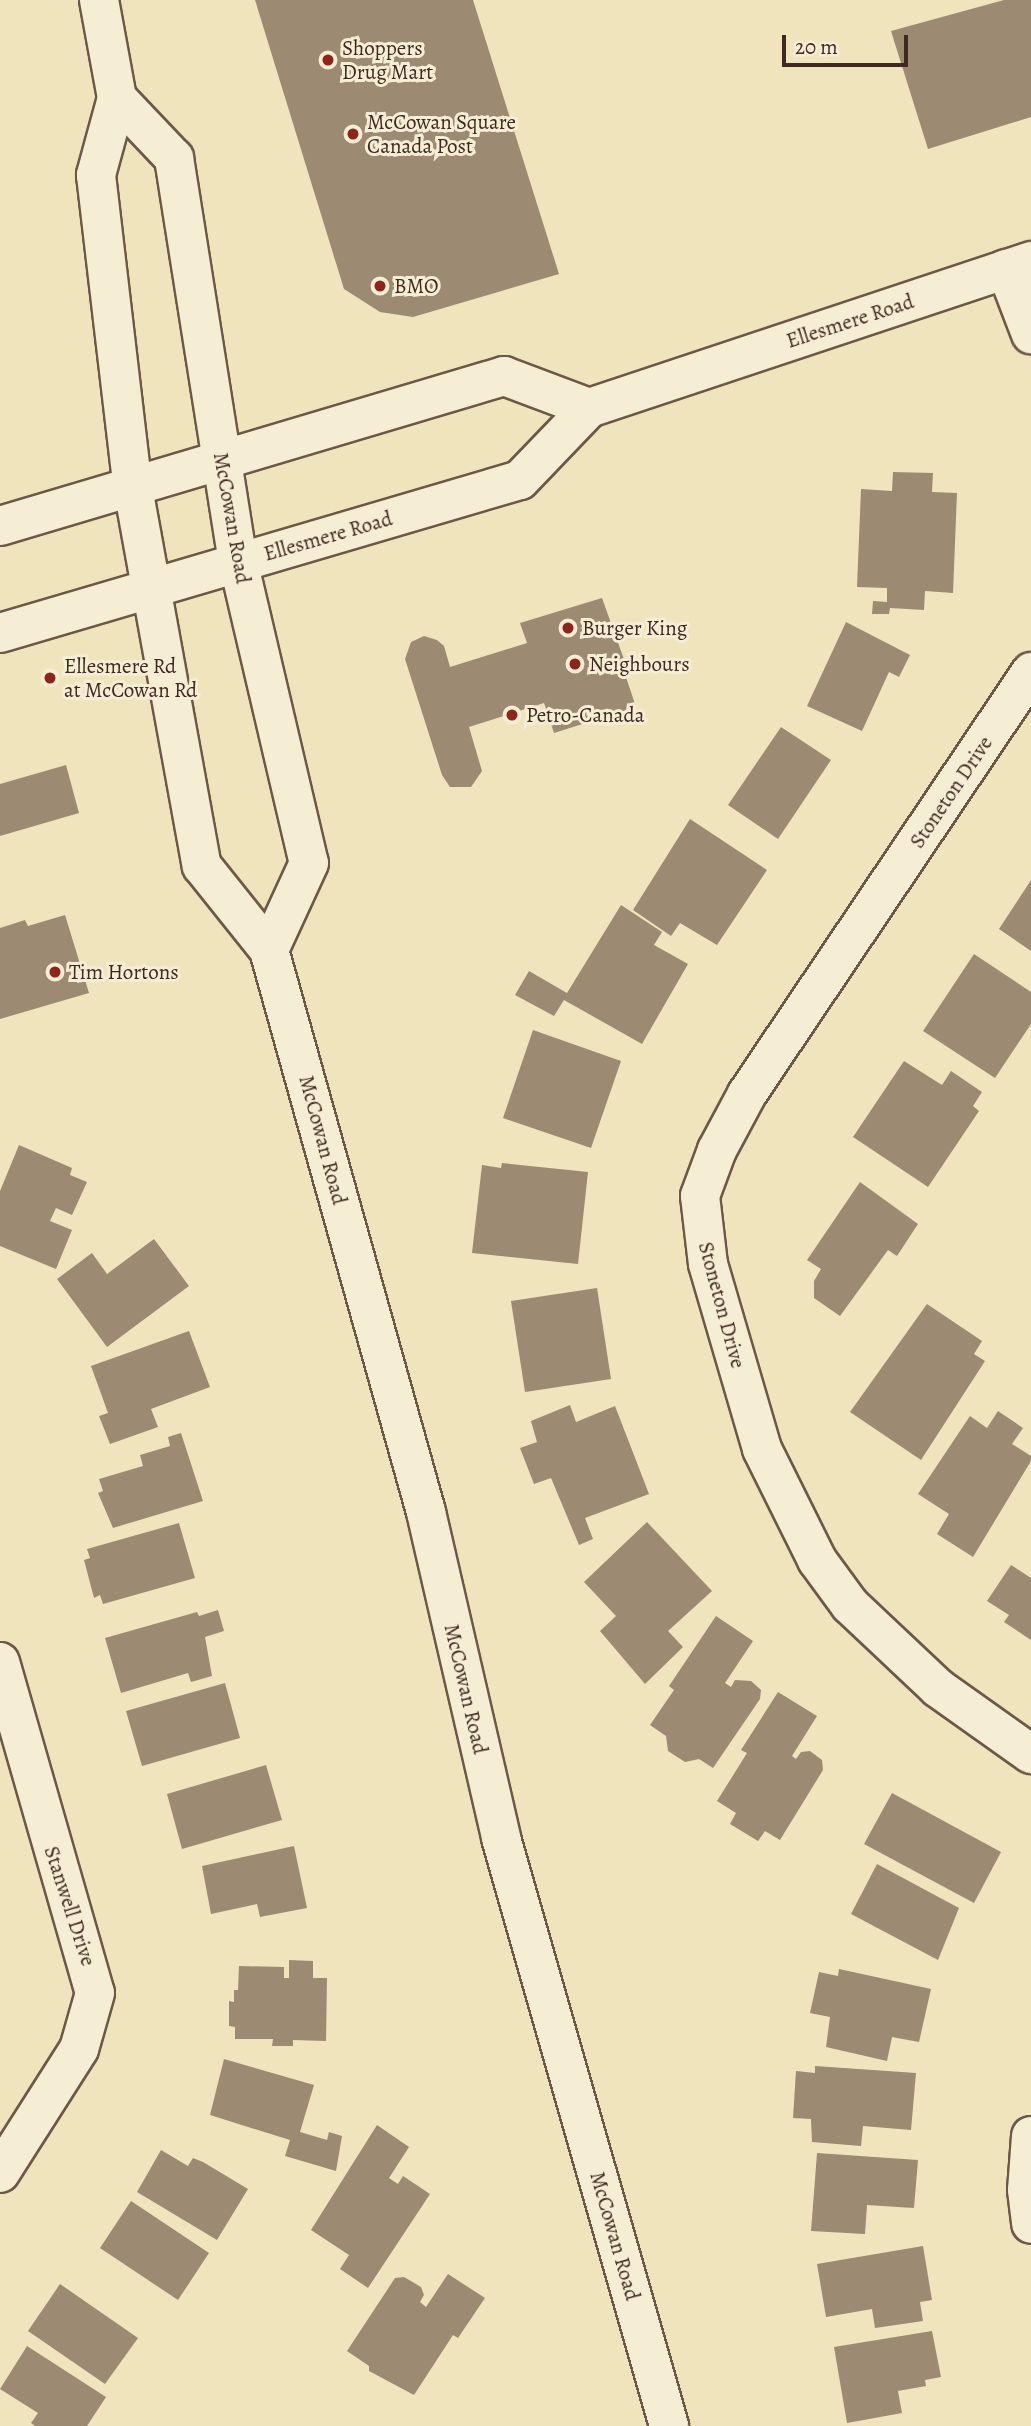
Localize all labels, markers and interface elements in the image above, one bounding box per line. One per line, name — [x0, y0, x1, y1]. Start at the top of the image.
scale bar — [786, 21, 912, 65]
text: 20 m — [795, 33, 838, 61]
place label: Shoppers Drug Mart — [342, 35, 433, 85]
marker: Shoppers Drug Mart — [320, 52, 336, 68]
place label: McCowan Square Canada Post — [367, 109, 516, 159]
marker: McCowan Square Canada Post — [345, 126, 361, 142]
place label: BMO — [394, 273, 439, 299]
marker: BMO — [372, 278, 388, 294]
street label: Ellesmere Road — [783, 289, 917, 353]
street label: McCowan Road — [208, 450, 256, 586]
street label: Ellesmere Road — [261, 506, 395, 566]
place label: Burger King — [582, 615, 687, 641]
marker: Burger King — [560, 620, 576, 636]
place label: Neighbours — [589, 651, 690, 677]
place label: Ellesmere Rd at McCowan Rd — [64, 653, 197, 703]
marker: Neighbours — [567, 656, 583, 672]
marker: Ellesmere Rd at McCowan Rd — [42, 670, 58, 686]
place label: Petro-Canada — [526, 702, 645, 728]
marker: Petro-Canada — [504, 707, 520, 723]
street label: Stoneton Drive — [904, 731, 998, 853]
place label: Tim Hortons — [69, 959, 179, 985]
marker: Tim Hortons — [47, 964, 63, 980]
street label: McCowan Road — [294, 1073, 352, 1207]
street label: Stoneton Drive — [693, 1239, 751, 1371]
street label: McCowan Road — [439, 1621, 493, 1757]
street label: Stanwell Drive — [39, 1843, 101, 1969]
street label: McCowan Road — [585, 2169, 645, 2303]

